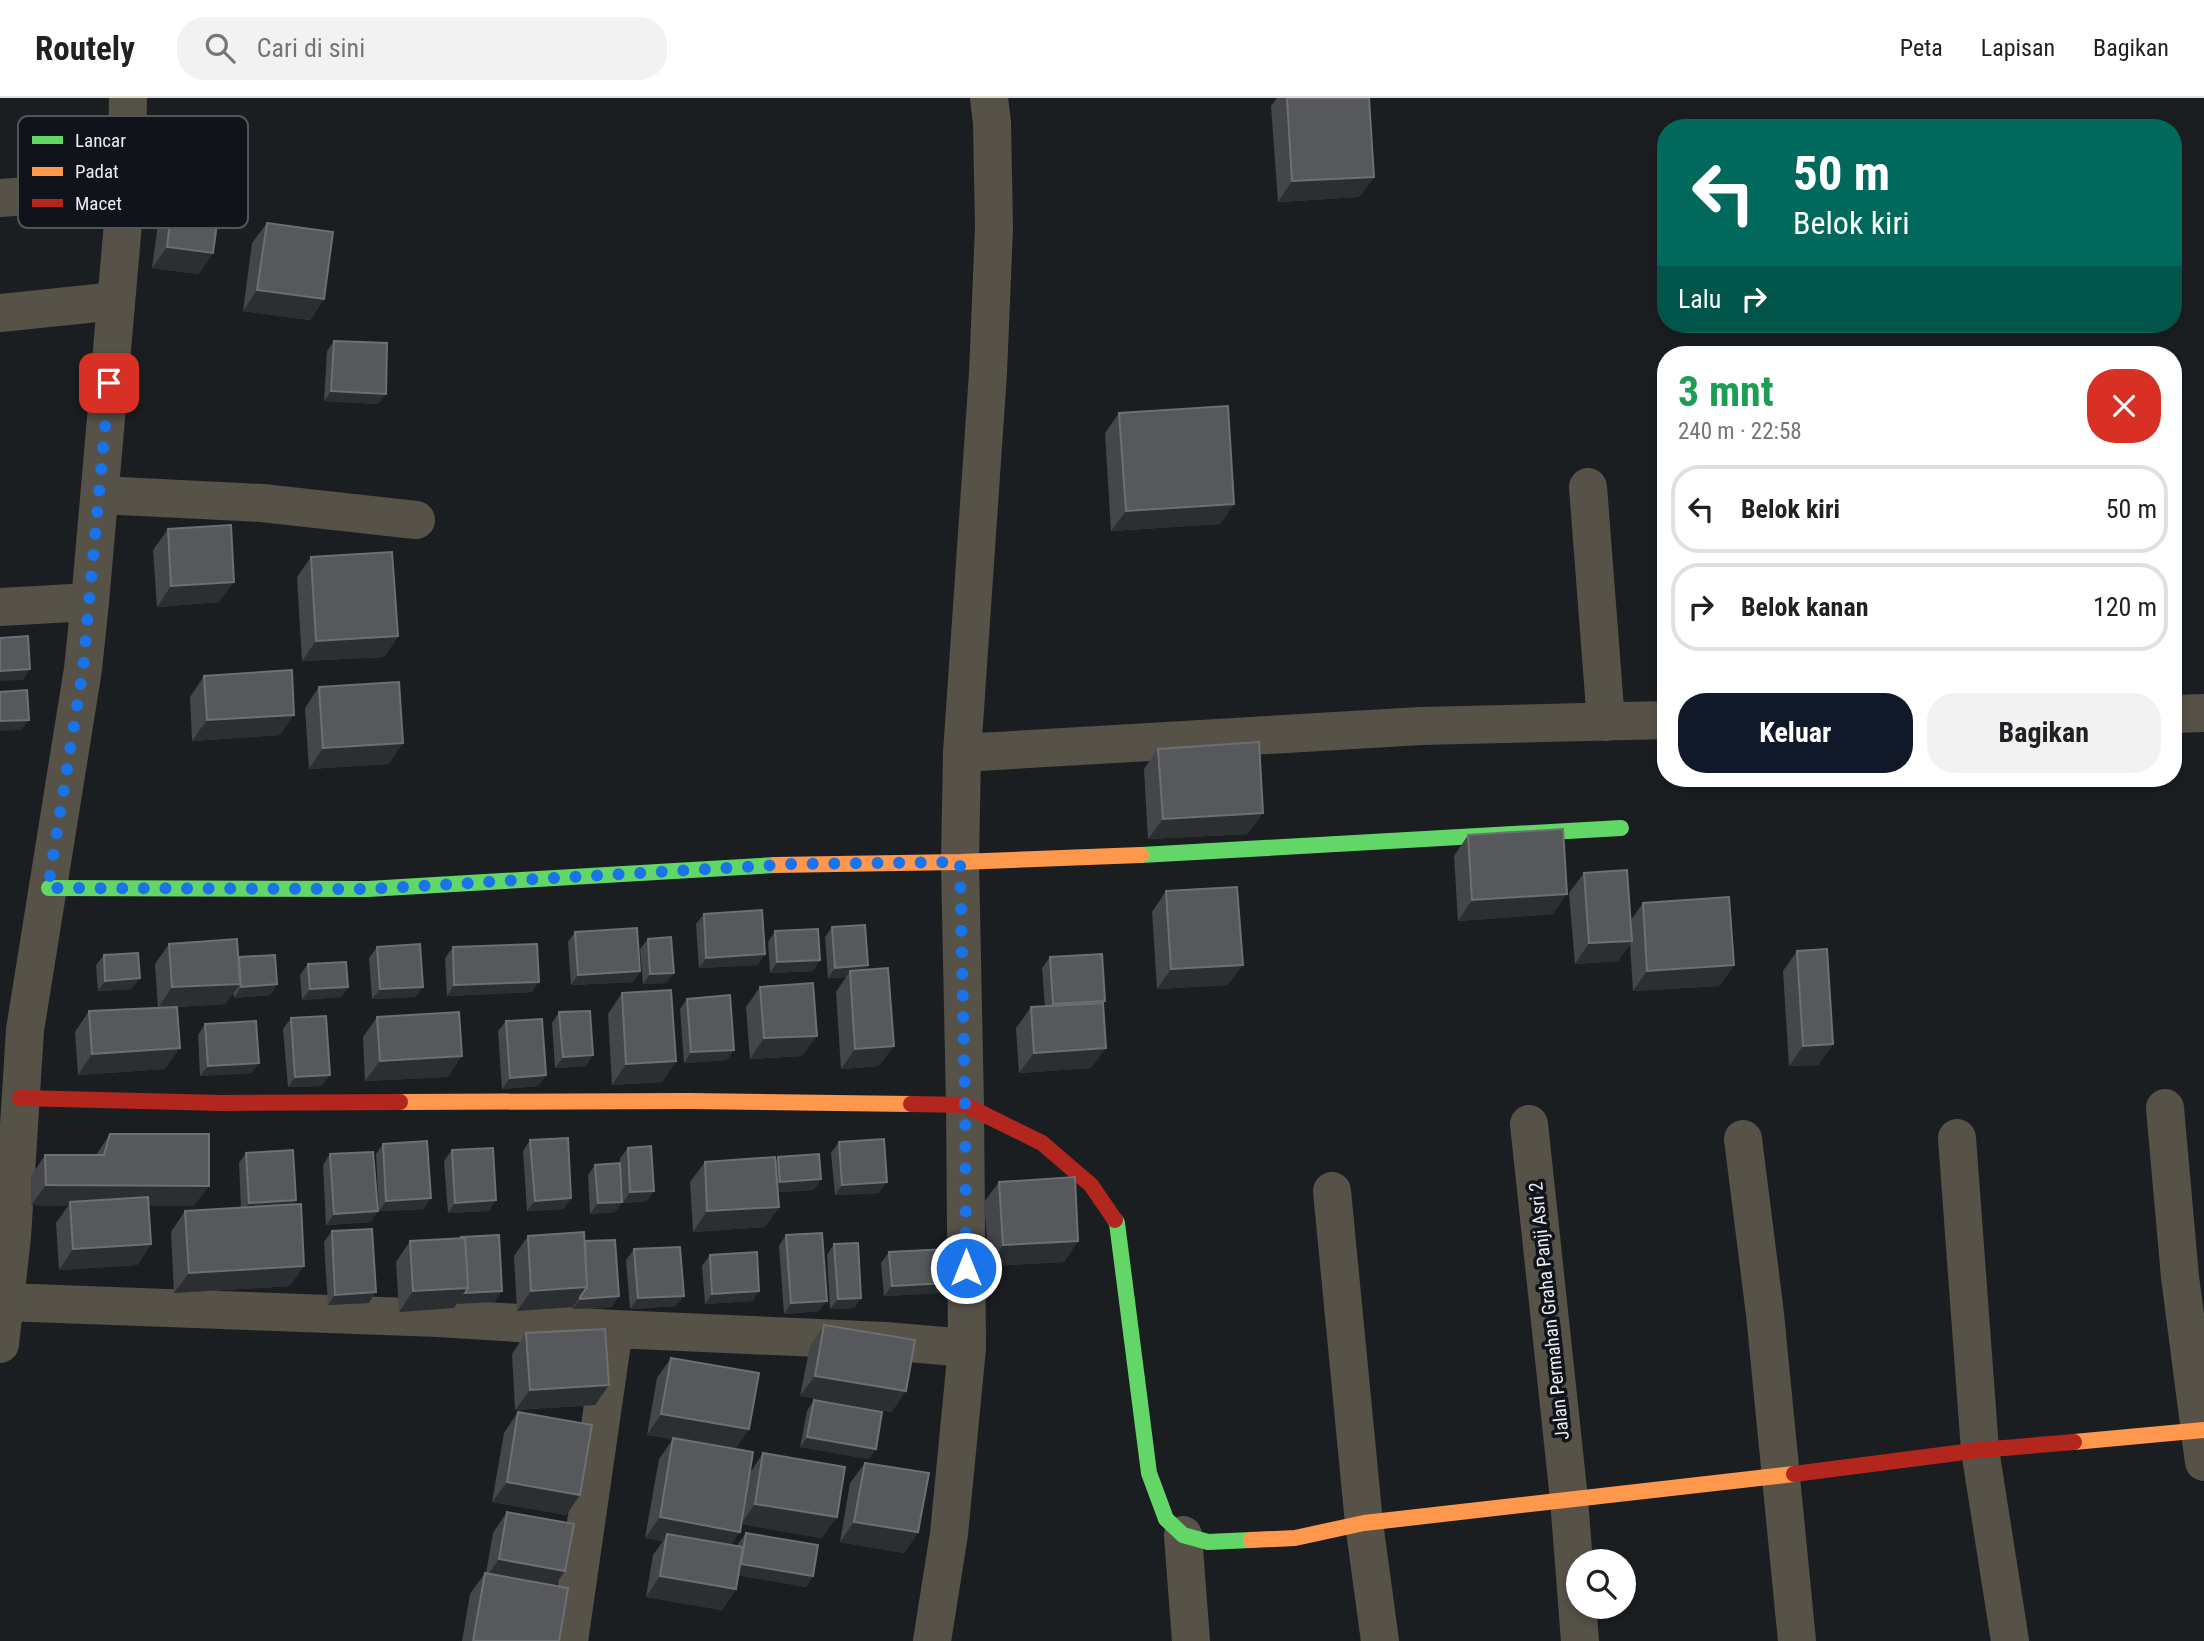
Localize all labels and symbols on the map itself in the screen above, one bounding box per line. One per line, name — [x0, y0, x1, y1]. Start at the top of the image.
legend — [18, 116, 248, 228]
text: Lancar — [75, 129, 126, 152]
text: Padat — [75, 160, 119, 183]
text: Macet — [75, 192, 122, 215]
pin — [79, 353, 139, 413]
street label: Jalan Permahan Graha Panji Asri 2 — [1524, 1181, 1574, 1441]
position arrow — [929, 1231, 1003, 1305]

